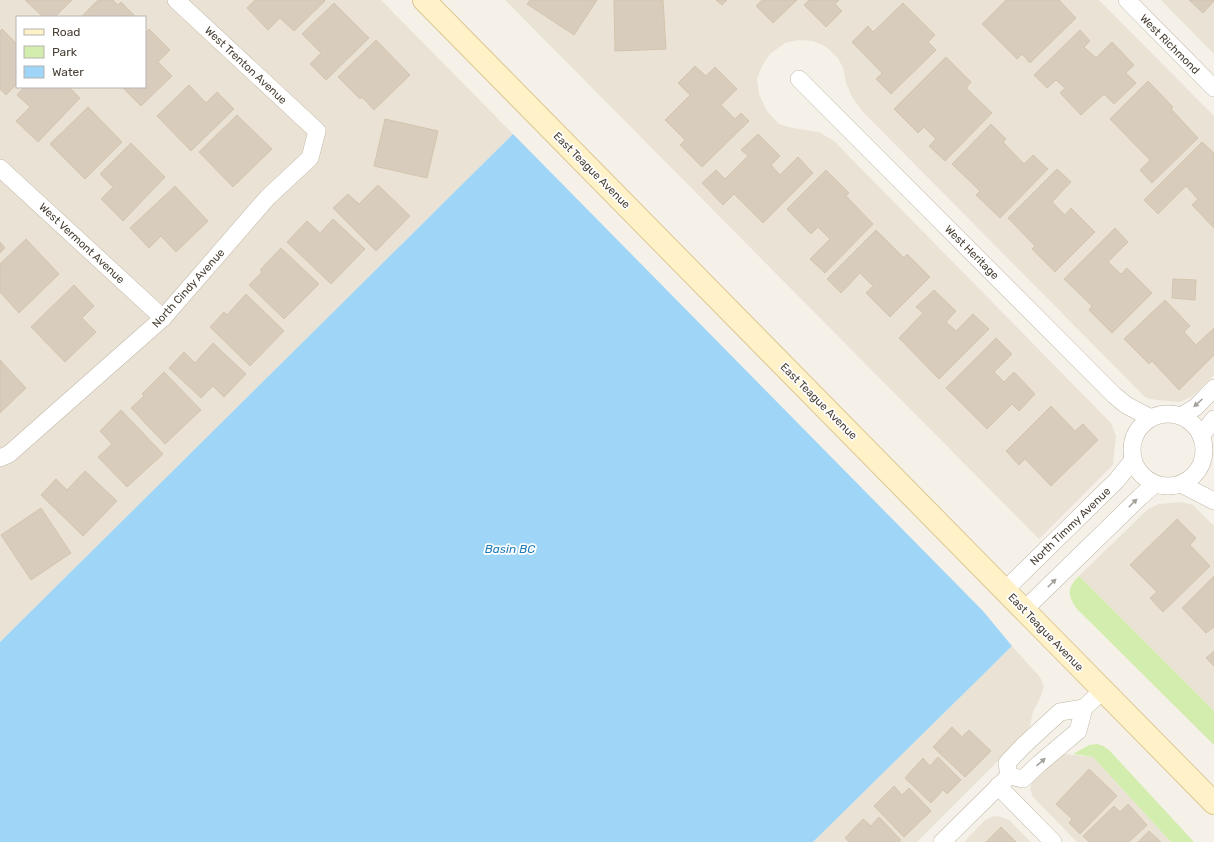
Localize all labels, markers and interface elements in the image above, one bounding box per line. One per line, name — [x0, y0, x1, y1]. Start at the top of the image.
street label: West Richmond — [1137, 12, 1202, 77]
legend — [16, 16, 146, 88]
street label: West Trenton Avenue — [202, 24, 289, 107]
text: Road — [52, 25, 80, 39]
text: Park — [52, 45, 78, 59]
text: Water — [52, 65, 84, 79]
street label: East Teague Avenue — [551, 129, 633, 211]
street label: West Vermont Avenue — [36, 200, 127, 286]
street label: West Heritage — [942, 223, 1001, 282]
street label: North Cindy Avenue — [149, 246, 227, 330]
street label: East Teague Avenue — [778, 360, 860, 442]
one-way arrow — [1193, 399, 1204, 408]
street label: North Timmy Avenue — [1027, 485, 1113, 568]
one-way arrow — [1128, 498, 1138, 508]
water label: Basin BC — [485, 542, 536, 556]
one-way arrow — [1047, 578, 1057, 588]
street label: East Teague Avenue — [1005, 591, 1086, 674]
one-way arrow — [1036, 758, 1046, 767]

